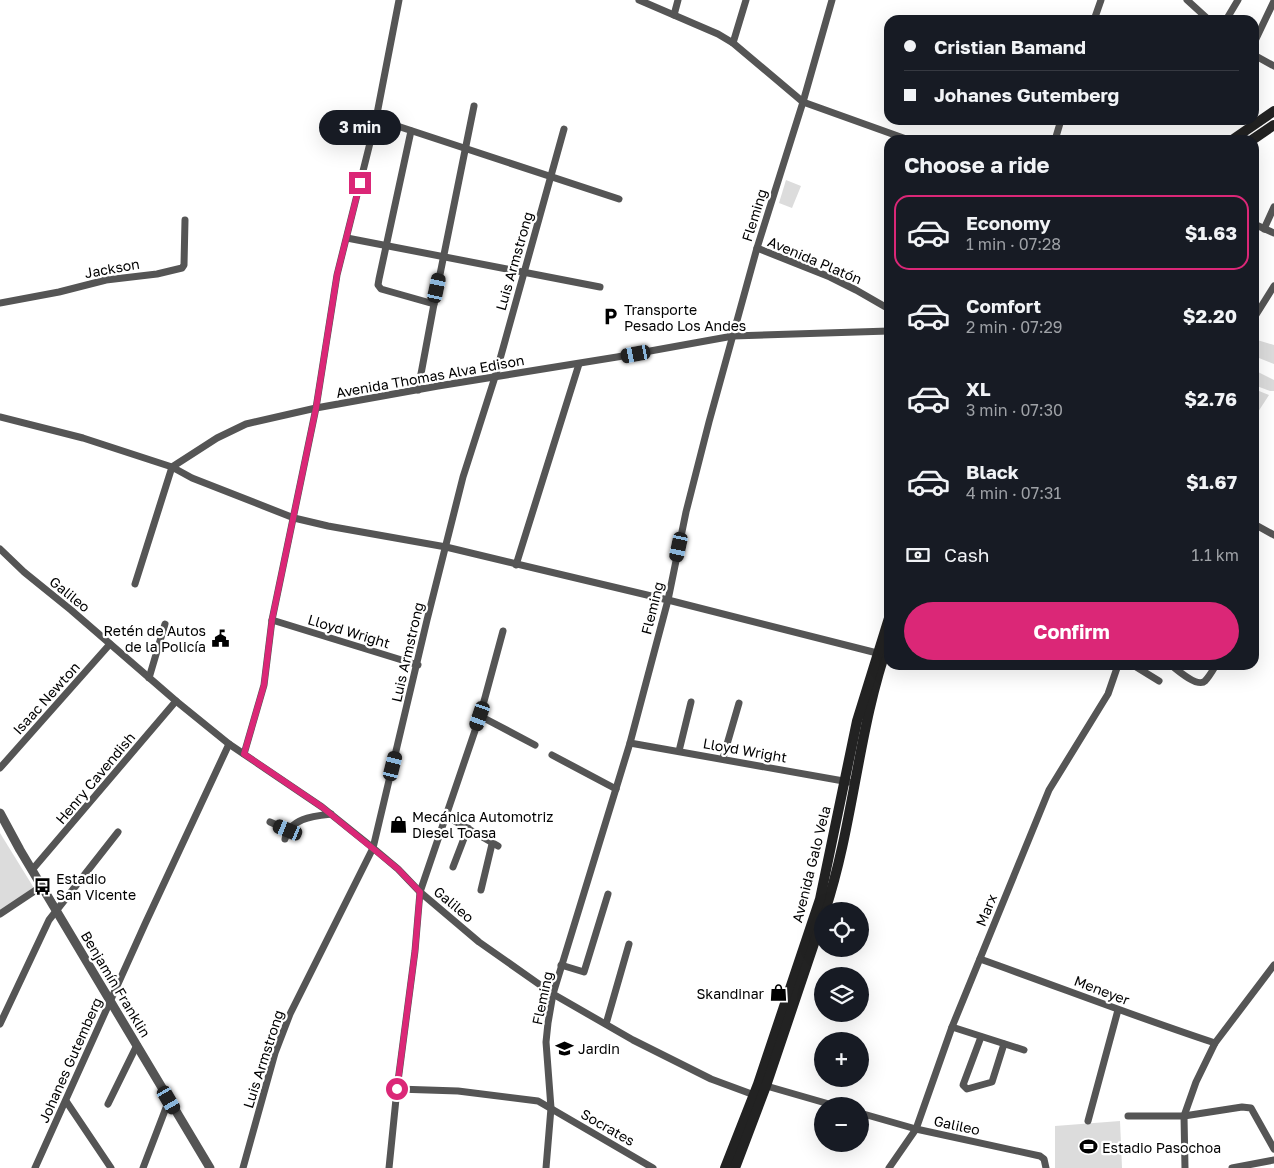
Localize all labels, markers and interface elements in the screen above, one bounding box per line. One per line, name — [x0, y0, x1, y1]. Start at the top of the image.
text: Cristian Bamand — [934, 35, 1086, 58]
text: Johanes Gutemberg — [934, 83, 1119, 106]
callout: 3 min — [319, 110, 401, 146]
text: 3 min — [339, 117, 381, 137]
text: Choose a ride — [904, 151, 1050, 178]
route end — [349, 172, 371, 194]
street label: Fleming — [738, 187, 770, 243]
street label: Luis Armstrong — [492, 210, 536, 312]
icon: car — [906, 210, 951, 255]
text: Economy — [966, 211, 1051, 234]
text: $1.63 — [1185, 221, 1237, 244]
street label: Avenida Platón — [765, 233, 865, 287]
text: 1 min · 07:28 — [966, 234, 1061, 254]
street label: Jackson — [83, 255, 141, 281]
car — [426, 272, 447, 304]
icon: car — [906, 293, 951, 338]
text: Comfort — [966, 294, 1041, 317]
place label: Transporte Pesado Los Andes — [624, 301, 746, 334]
text: $2.20 — [1183, 304, 1237, 327]
parking icon: Transporte Pesado Los Andes — [600, 307, 620, 327]
text: 2 min · 07:29 — [966, 317, 1063, 337]
car — [619, 344, 652, 364]
street label: Avenida Thomas Alva Edison — [335, 351, 525, 401]
icon: car — [906, 376, 951, 421]
text: XL — [966, 377, 991, 400]
text: $2.76 — [1184, 387, 1237, 410]
text: 3 min · 07:30 — [966, 400, 1063, 420]
icon: car — [906, 459, 951, 504]
text: Black — [966, 460, 1019, 483]
text: $1.67 — [1186, 470, 1237, 493]
text: 4 min · 07:31 — [966, 483, 1061, 503]
car — [668, 531, 689, 563]
icon: cash — [904, 541, 932, 569]
text: Cash — [944, 543, 989, 566]
text: 1.1 km — [1191, 545, 1239, 565]
street label: Galileo — [46, 573, 94, 615]
street label: Fleming — [637, 580, 667, 636]
street label: Luis Armstrong — [387, 600, 427, 704]
button: Confirm — [904, 602, 1239, 660]
street label: Lloyd Wright — [306, 610, 392, 652]
place label: Retén de Autos de la Policía — [103, 622, 206, 655]
public building icon: Retén de Autos de la Policía — [210, 628, 230, 648]
street label: Isaac Newton — [9, 658, 83, 738]
car — [468, 699, 491, 733]
street label: Henry Cavendish — [52, 729, 138, 827]
street label: Lloyd Wright — [702, 734, 788, 766]
car — [382, 750, 403, 782]
street label: Avenida Galo Vela — [788, 804, 834, 924]
place label: Mecánica Automotriz Diesel Toasa — [412, 808, 553, 841]
shop icon: Mecánica Automotriz Diesel Toasa — [388, 814, 408, 834]
car — [271, 817, 304, 843]
place label: Estadio San Vicente — [56, 870, 136, 903]
bus stop icon: Estadio San Vicente — [32, 876, 52, 896]
street label: Galileo — [431, 882, 477, 926]
street label: Marx — [972, 891, 1000, 929]
map controls — [814, 902, 869, 1152]
button: locate — [814, 902, 869, 957]
street label: Benjamín Franklin — [78, 928, 154, 1040]
button: layers — [814, 967, 869, 1022]
street label: Fleming — [528, 970, 556, 1026]
street label: Meneyer — [1072, 972, 1133, 1008]
shop icon: Skandinar — [768, 983, 788, 1003]
place label: Skandinar — [696, 985, 765, 1002]
street label: Johanes Gutemberg — [35, 995, 105, 1125]
street label: Luis Armstrong — [239, 1008, 287, 1110]
button: + — [814, 1032, 869, 1087]
school or university icon: Jardin — [554, 1038, 574, 1058]
place label: Jardin — [578, 1040, 620, 1057]
route start — [386, 1078, 408, 1100]
car — [155, 1083, 182, 1117]
button: − — [814, 1097, 869, 1152]
street label: Socrates — [578, 1105, 638, 1149]
street label: Galileo — [932, 1112, 982, 1138]
sports icon: Estadio Pasochoa — [1078, 1137, 1098, 1157]
place label: Estadio Pasochoa — [1102, 1139, 1221, 1156]

